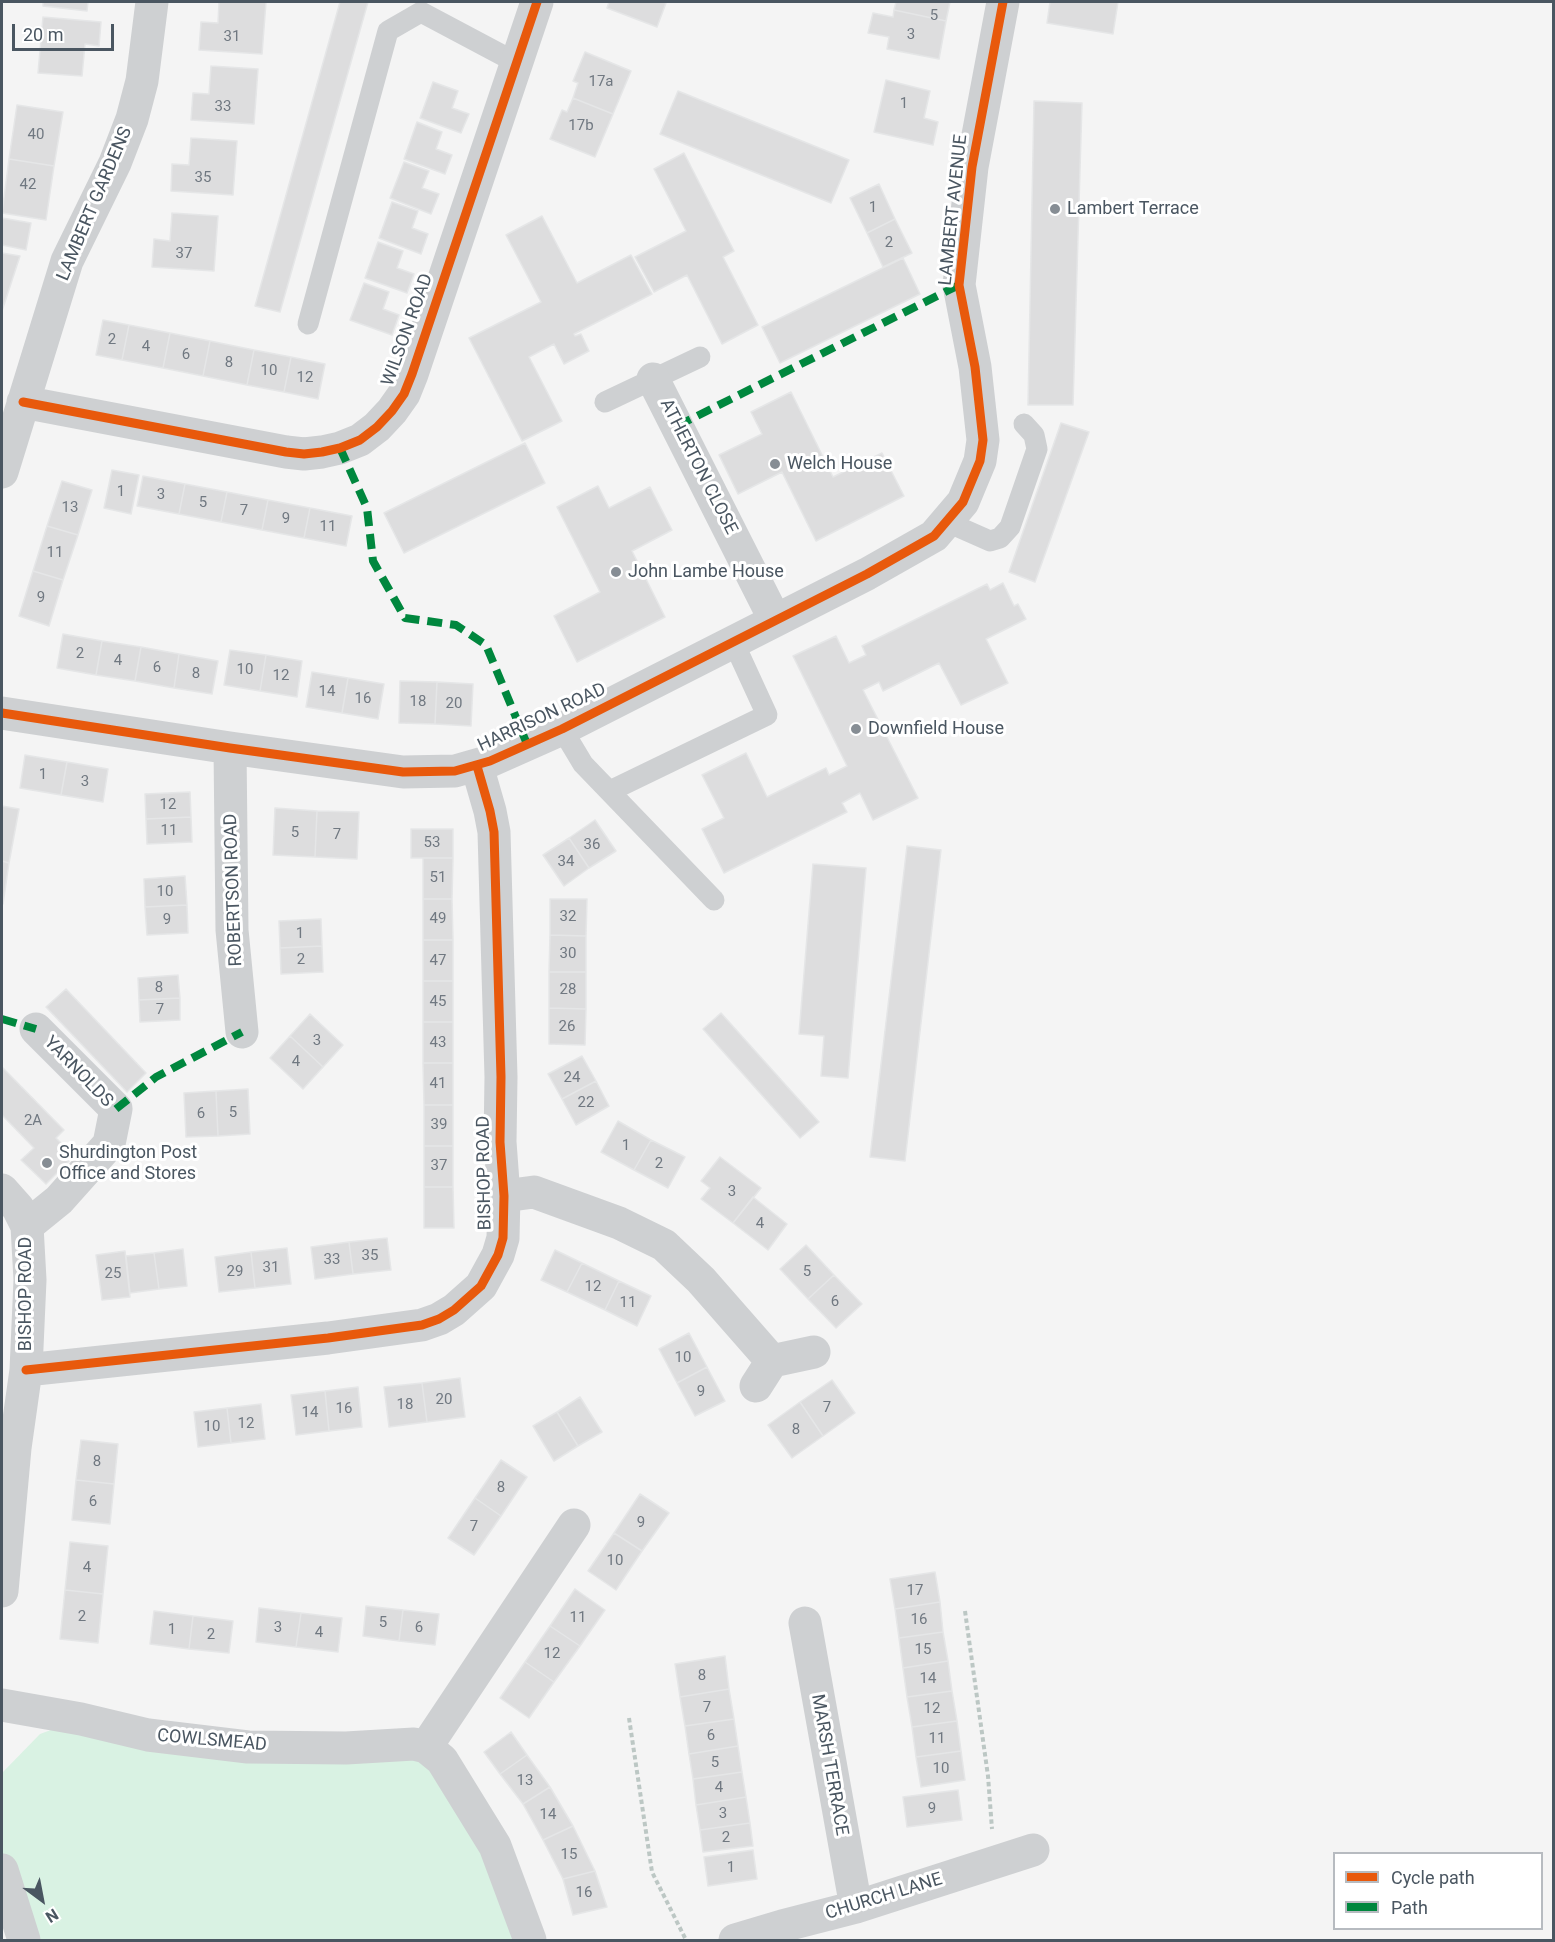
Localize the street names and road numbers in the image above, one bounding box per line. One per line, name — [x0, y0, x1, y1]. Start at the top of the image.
street label: LAMBERT GARDENS — [53, 124, 137, 284]
street label: LAMBERT AVENUE — [935, 133, 973, 287]
street label: WILSON ROAD — [378, 271, 438, 389]
street label: ATHERTON CLOSE — [655, 396, 741, 538]
street label: HARRISON ROAD — [474, 679, 610, 757]
street label: ROBERTSON ROAD — [221, 813, 247, 967]
street label: YARNOLDS — [39, 1032, 117, 1112]
street label: BISHOP ROAD — [473, 1115, 497, 1231]
street label: BISHOP ROAD — [15, 1237, 37, 1351]
street label: MARSH TERRACE — [806, 1692, 852, 1838]
street label: COWLSMEAD — [156, 1725, 268, 1757]
street label: CHURCH LANE — [823, 1869, 945, 1925]

